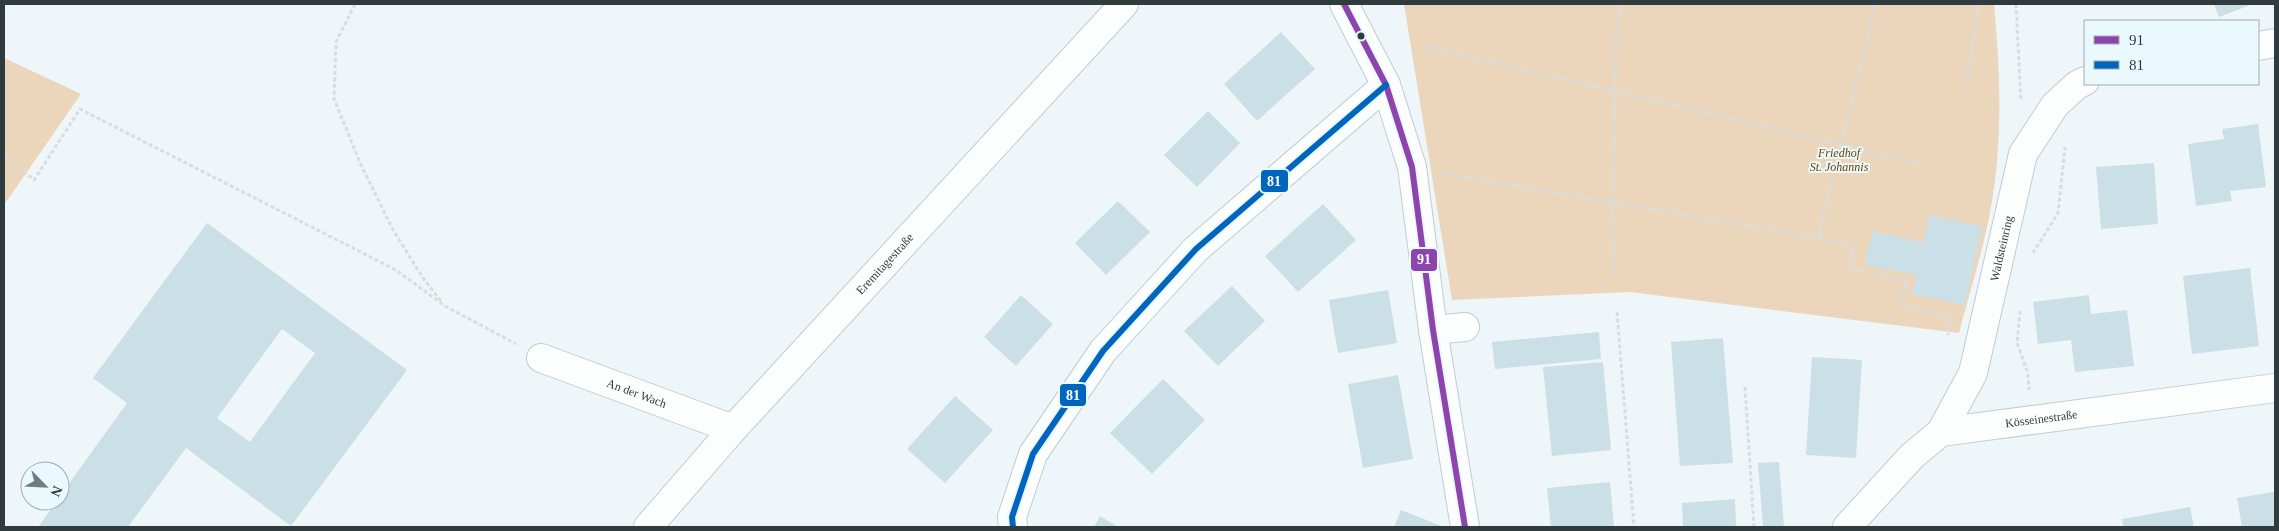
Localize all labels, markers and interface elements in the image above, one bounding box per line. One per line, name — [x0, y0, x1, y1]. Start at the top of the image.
legend — [2084, 20, 2259, 85]
unlabelled marker — [1356, 31, 1366, 41]
text: 91 — [2129, 32, 2144, 48]
text: 81 — [2129, 57, 2144, 73]
park label: Friedhof St. Johannis — [1810, 146, 1869, 174]
line badge: 81 — [1260, 169, 1289, 193]
text: 81 — [1267, 174, 1281, 189]
street label: Waldsteinring — [1987, 214, 2016, 283]
street label: Eremitagestraße — [853, 230, 916, 297]
line badge: 91 — [1410, 248, 1438, 272]
text: 91 — [1417, 252, 1431, 267]
street label: An der Wach — [605, 376, 669, 411]
line badge: 81 — [1059, 383, 1087, 407]
text: 81 — [1066, 388, 1080, 403]
street label: Kösseinestraße — [2004, 407, 2078, 430]
north arrow — [20, 461, 70, 511]
text: N — [48, 483, 65, 499]

